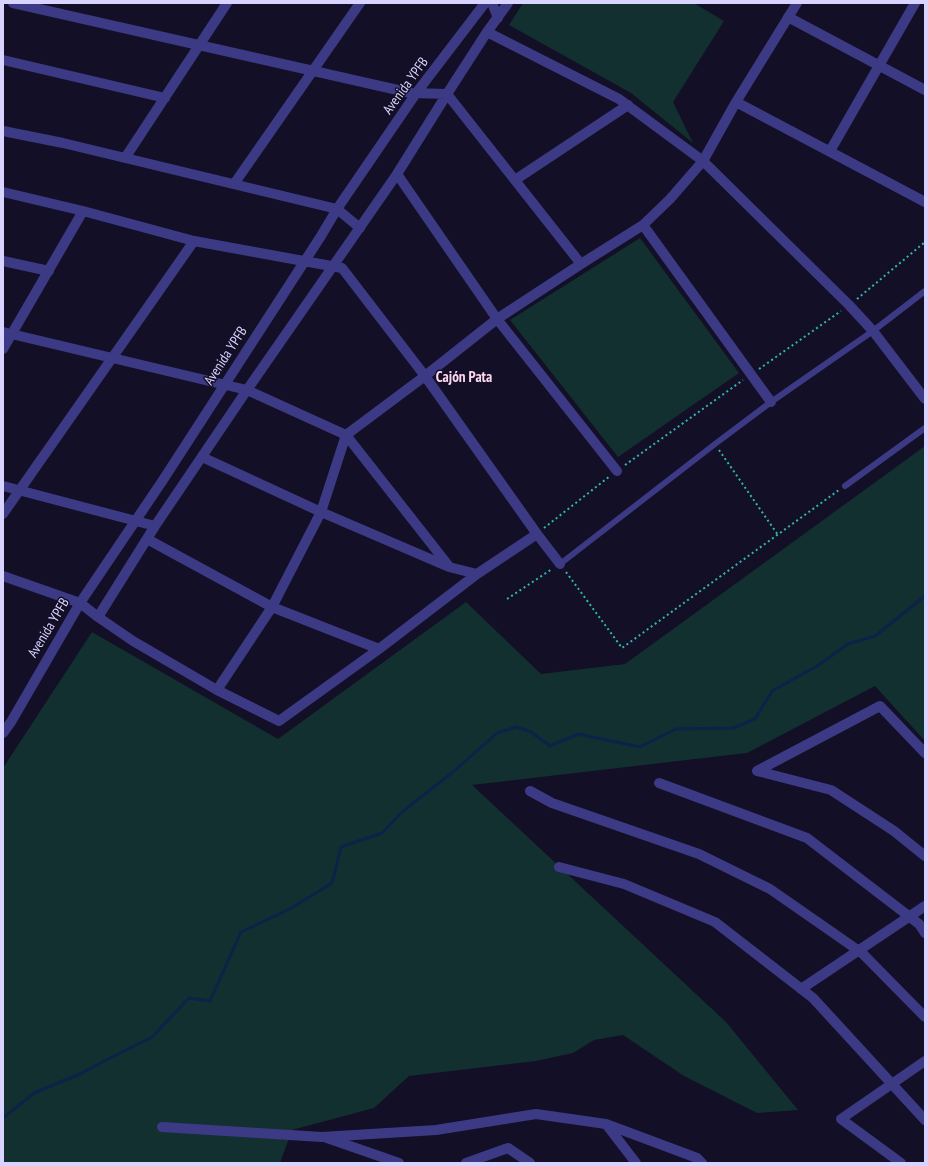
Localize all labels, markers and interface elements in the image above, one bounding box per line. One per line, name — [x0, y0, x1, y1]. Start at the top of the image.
street label: Avenida YPFB — [380, 54, 432, 118]
street label: Avenida YPFB — [201, 324, 251, 388]
district label: Cajón Pata — [436, 369, 492, 387]
street label: Avenida YPFB — [25, 595, 73, 661]

